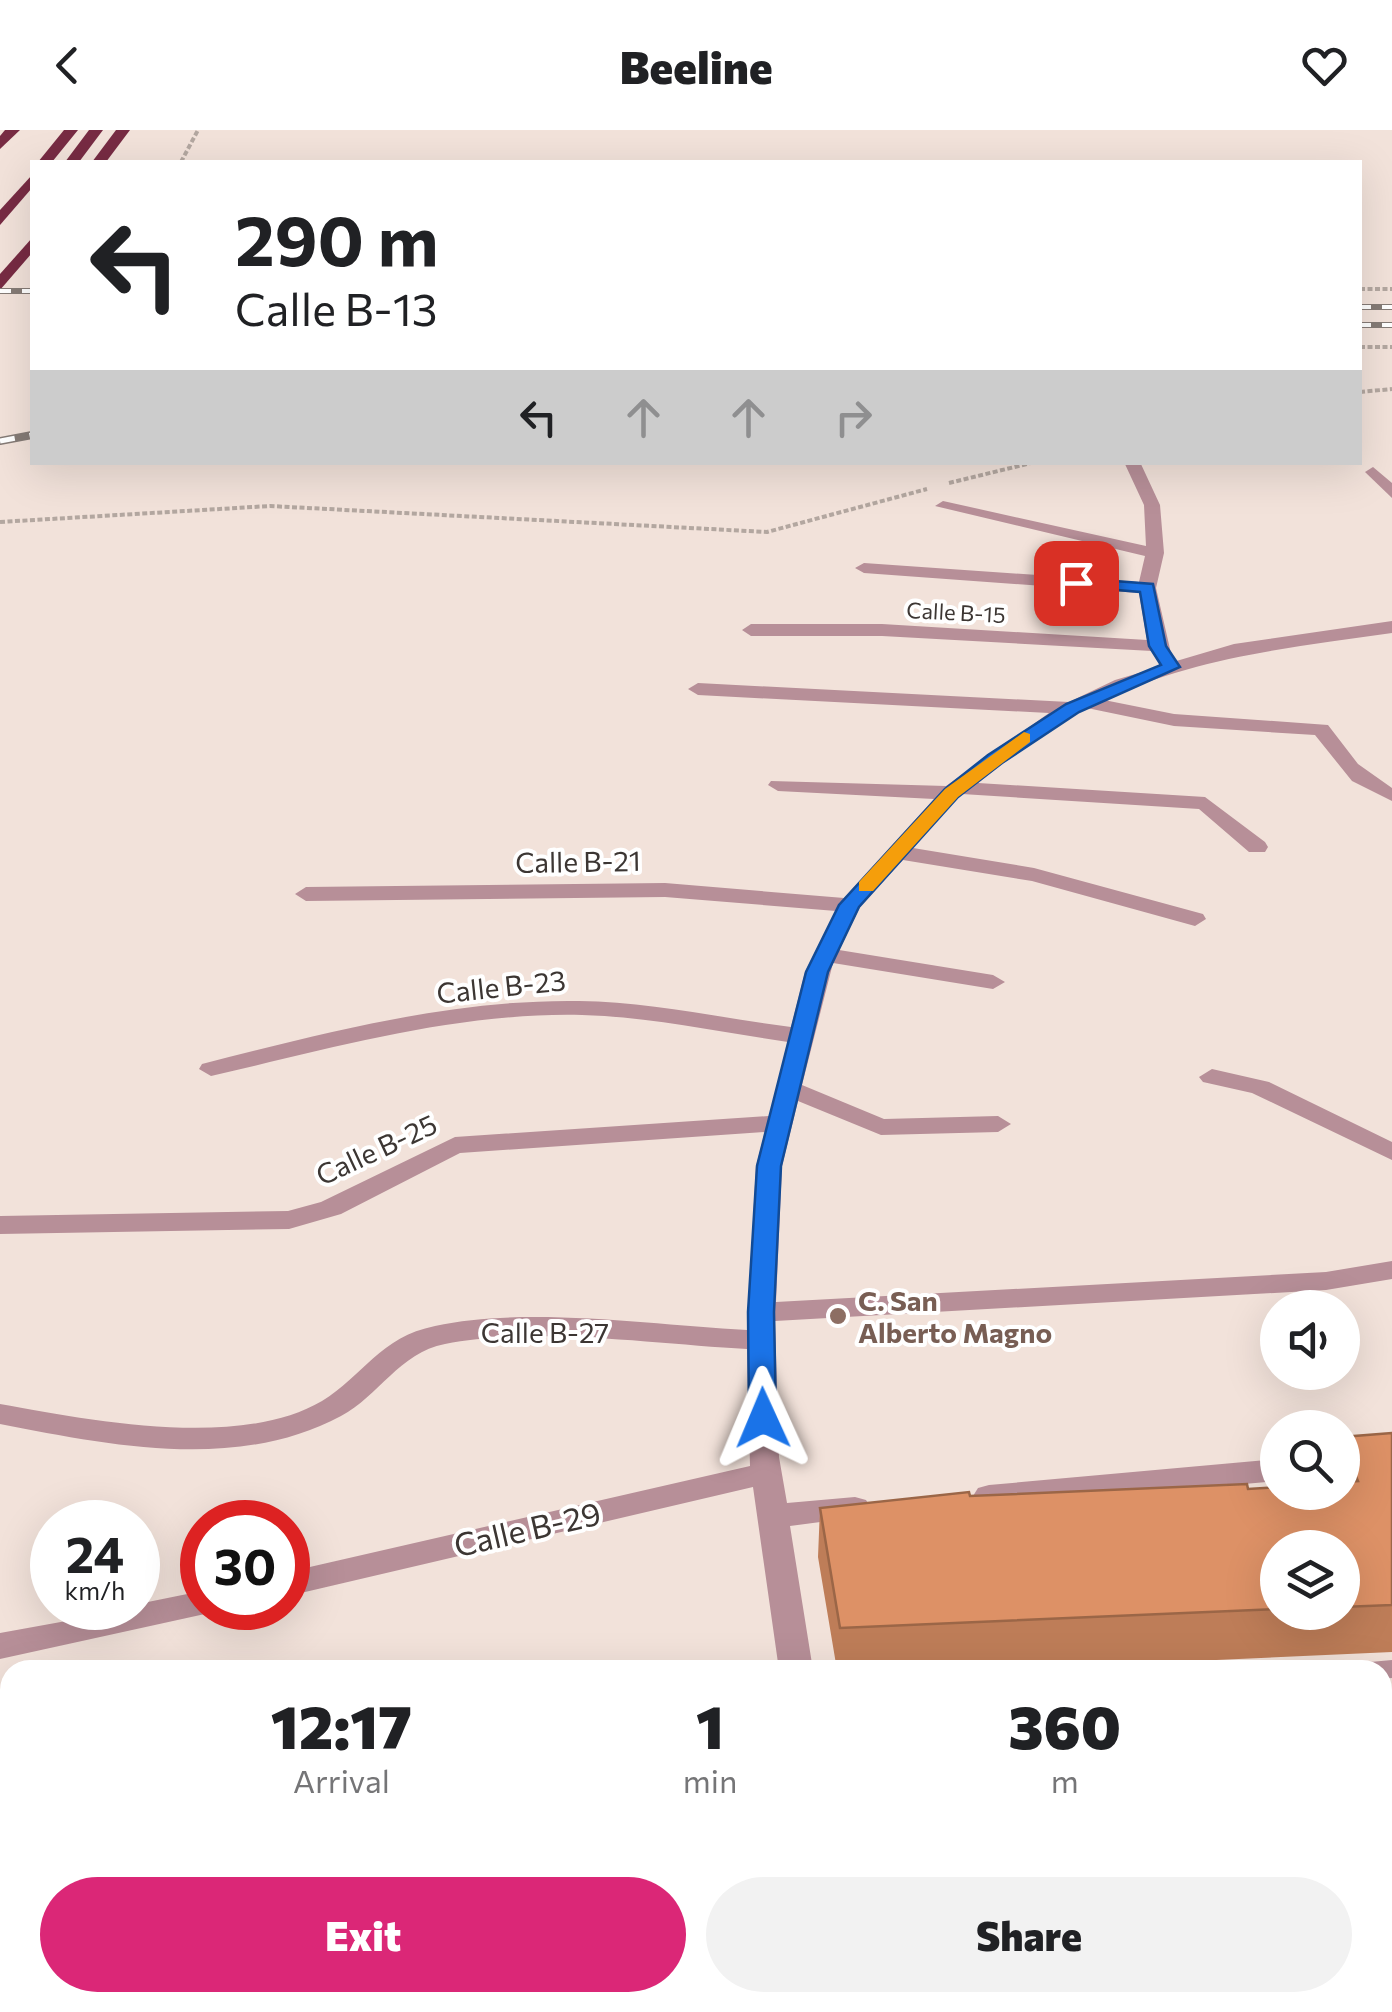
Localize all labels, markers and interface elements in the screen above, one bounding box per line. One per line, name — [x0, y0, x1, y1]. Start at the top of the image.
icon: back — [40, 38, 95, 93]
text: Beeline — [619, 38, 773, 93]
icon: heart — [1297, 38, 1352, 93]
text: 290 m — [235, 195, 439, 280]
icon: left — [70, 200, 200, 330]
text: Calle B-13 — [235, 280, 438, 335]
icon: left — [511, 390, 566, 445]
icon: ahead — [616, 390, 671, 445]
icon: ahead — [721, 390, 776, 445]
icon: right — [826, 390, 881, 445]
pin — [1034, 541, 1119, 626]
icon: arrive — [1049, 556, 1104, 611]
street label: Calle B-15 — [906, 596, 1006, 628]
street label: Calle B-21 — [515, 843, 641, 879]
street label: Calle B-23 — [435, 962, 567, 1010]
street label: Calle B-25 — [310, 1106, 442, 1192]
place label: C. San Alberto Magno — [858, 1283, 1052, 1349]
map controls — [1260, 1290, 1360, 1630]
button: sound — [1260, 1290, 1360, 1390]
marker: C. San Alberto Magno — [827, 1305, 849, 1327]
street label: Calle B-27 — [481, 1315, 609, 1349]
position arrow — [711, 1366, 815, 1470]
button: search — [1260, 1410, 1360, 1510]
street label: Calle B-29 — [450, 1492, 604, 1564]
speed limit sign: 30 — [180, 1500, 310, 1630]
text: 24 — [66, 1522, 124, 1583]
button: layers — [1260, 1530, 1360, 1630]
text: km/h — [65, 1575, 125, 1605]
text: 12:17 — [271, 1688, 412, 1761]
text: 1 — [696, 1688, 724, 1761]
text: 360 — [1008, 1688, 1121, 1761]
text: Arrival — [293, 1760, 390, 1800]
text: min — [683, 1760, 737, 1800]
text: m — [1051, 1760, 1079, 1800]
button: Exit — [40, 1877, 686, 1992]
button: Share — [706, 1877, 1352, 1992]

